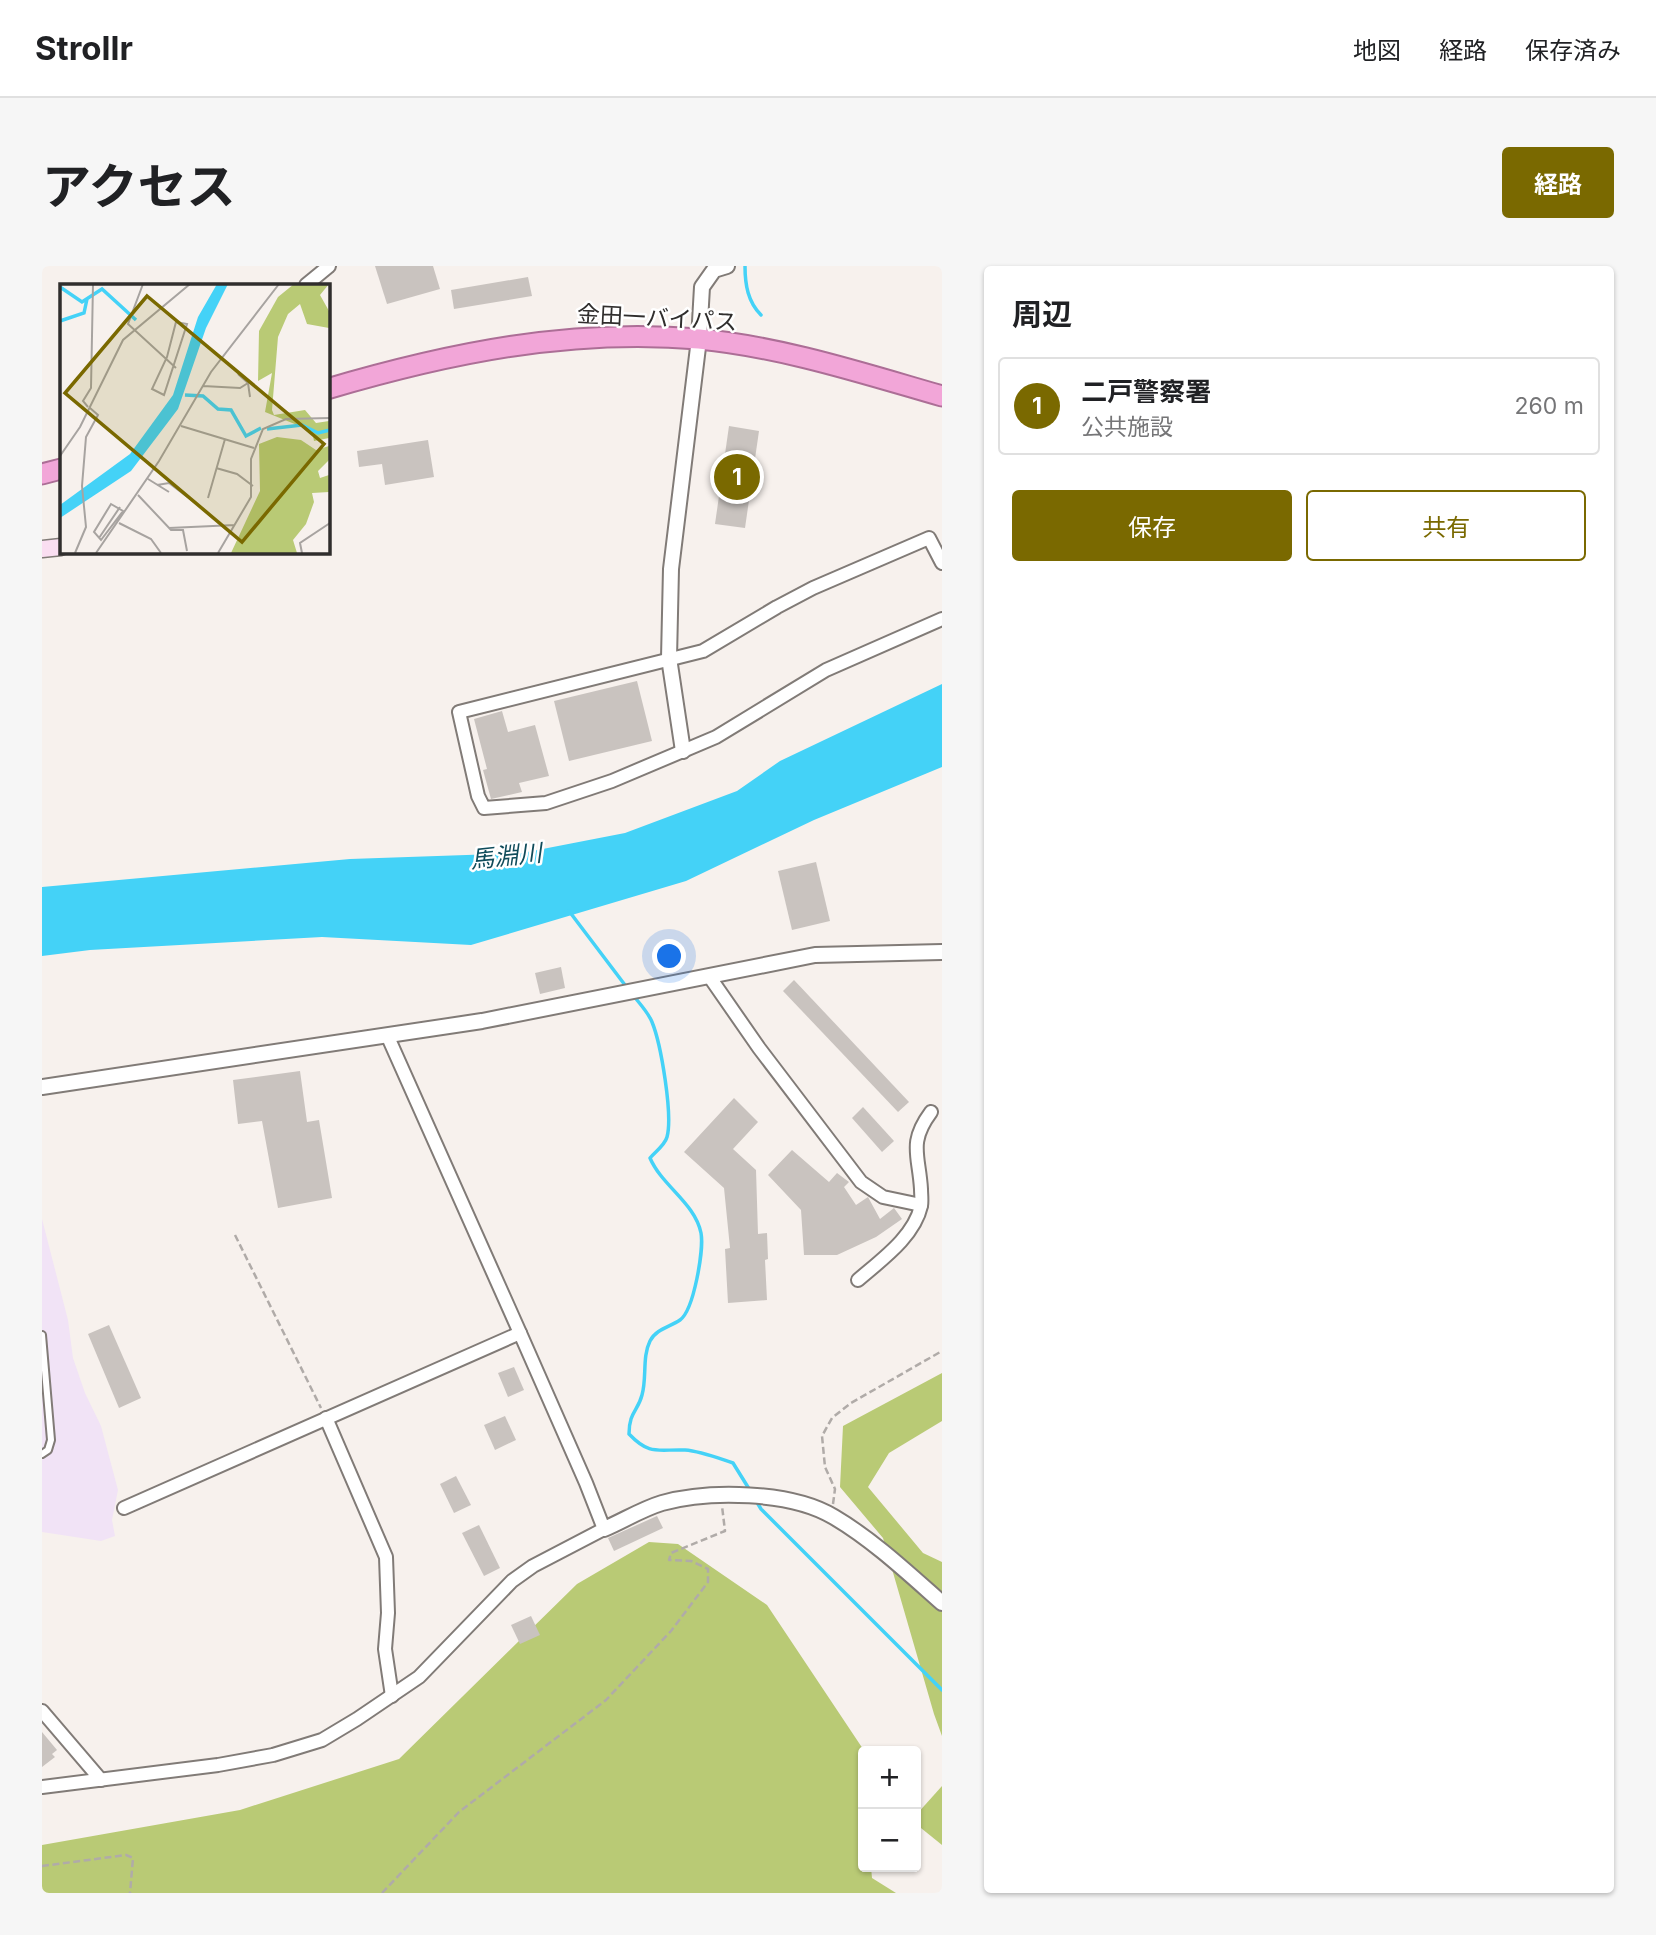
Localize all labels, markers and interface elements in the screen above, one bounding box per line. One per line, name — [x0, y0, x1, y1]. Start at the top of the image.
text: Strollr — [35, 28, 133, 68]
text: 地図 — [1353, 36, 1401, 65]
text: 経路 — [1439, 36, 1487, 65]
text: 保存済み — [1525, 36, 1621, 65]
button: 経路 — [1502, 147, 1614, 218]
text: アクセス — [42, 157, 236, 216]
inset map — [60, 284, 329, 553]
text: 周辺 — [1012, 296, 1072, 332]
street label: 金田一バイパス — [576, 300, 738, 336]
text: 二戸警察署 — [1081, 376, 1211, 407]
text: 1 — [1032, 392, 1042, 420]
text: 260 m — [1515, 392, 1584, 420]
text: 公共施設 — [1081, 413, 1173, 441]
pin: 1 — [714, 451, 760, 503]
button: 保存 — [1012, 490, 1292, 561]
button: 共有 — [1306, 490, 1586, 561]
water label: 馬淵川 — [469, 838, 546, 874]
your location — [652, 939, 686, 973]
map controls — [858, 1746, 921, 1872]
button: + — [858, 1746, 921, 1809]
button: − — [858, 1809, 921, 1872]

